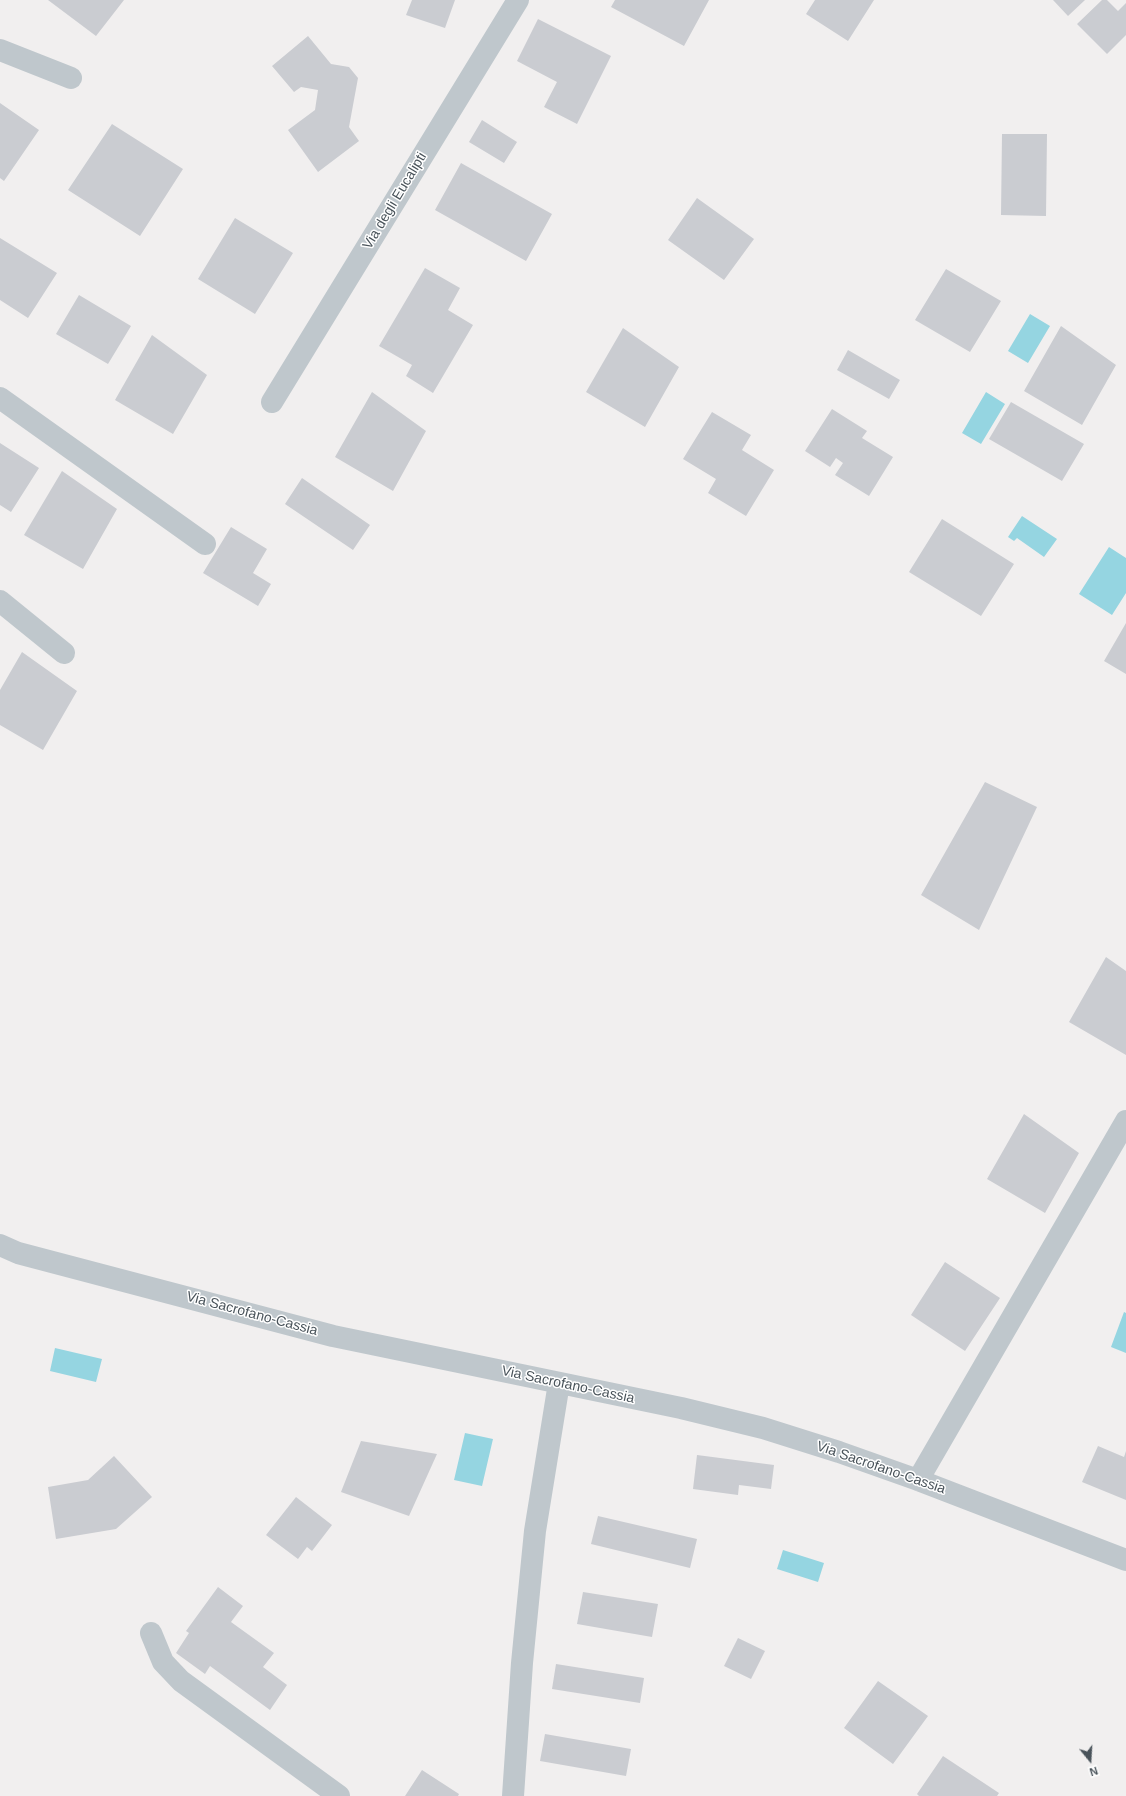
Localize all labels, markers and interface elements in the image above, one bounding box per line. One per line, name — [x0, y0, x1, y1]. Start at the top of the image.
street label: Via degli Eucalipti — [359, 149, 431, 253]
street label: Via Sacrofano-Cassia — [185, 1288, 319, 1340]
street label: Via Sacrofano-Cassia — [500, 1363, 636, 1407]
street label: Via Sacrofano-Cassia — [814, 1438, 948, 1498]
north arrow — [1070, 1740, 1110, 1780]
text: N — [1088, 1764, 1099, 1778]

